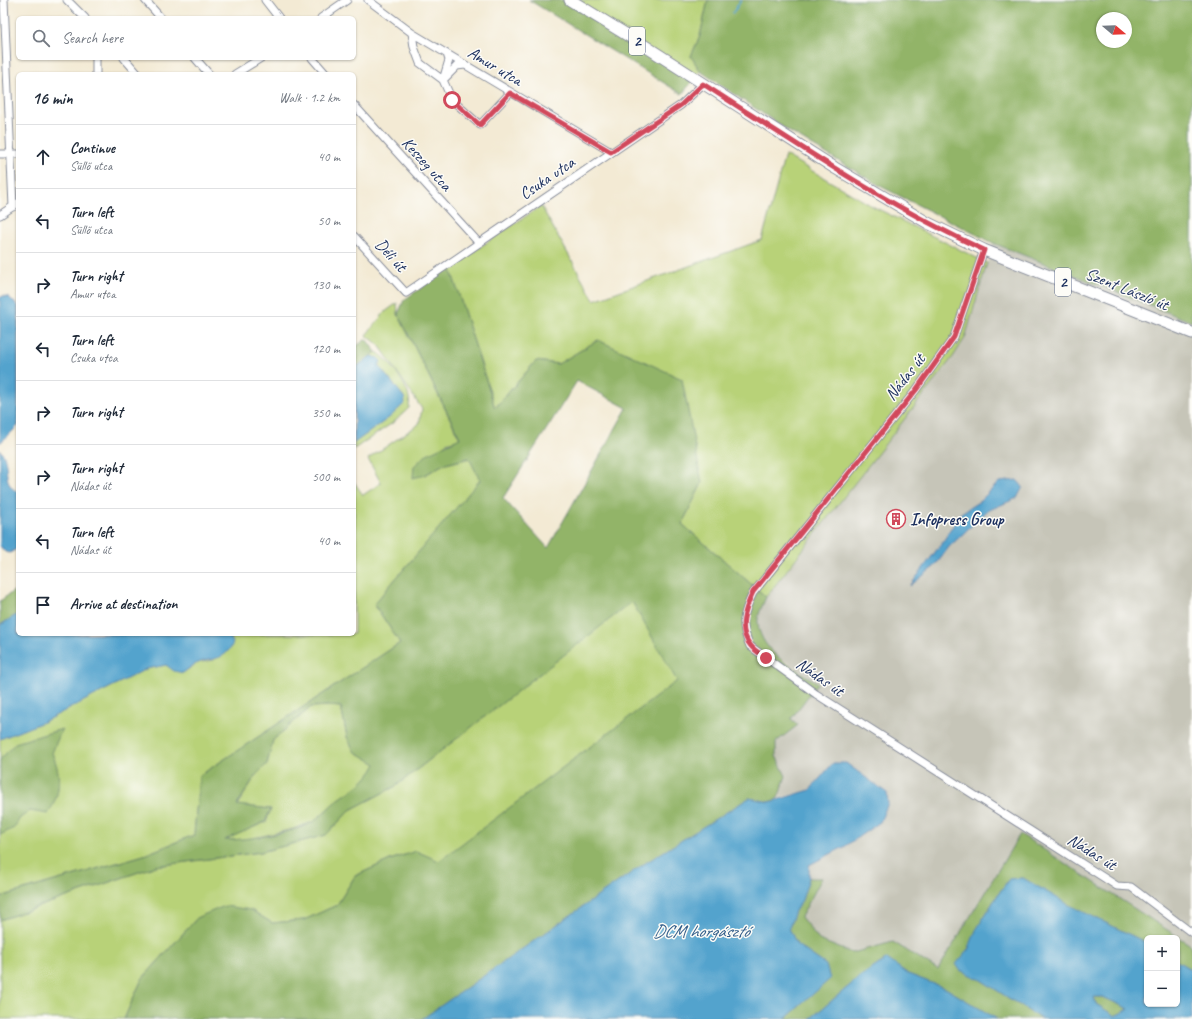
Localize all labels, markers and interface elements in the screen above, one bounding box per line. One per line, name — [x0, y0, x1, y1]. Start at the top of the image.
north arrow — [1096, 12, 1132, 48]
search box — [16, 16, 356, 60]
icon: search — [30, 27, 52, 49]
road number: 2 — [629, 27, 645, 55]
text: Search here — [62, 29, 123, 48]
street label: Amur utca — [464, 42, 528, 91]
text: 16 min — [32, 88, 73, 109]
text: Walk · 1.2 km — [279, 90, 340, 106]
route start — [443, 91, 461, 109]
street label: Keszeg utca — [397, 133, 458, 197]
text: Continue — [70, 139, 115, 158]
icon: ahead — [32, 146, 54, 168]
text: 40 m — [318, 149, 340, 165]
street label: Csuka utca — [515, 151, 580, 204]
text: Süllő utca — [70, 158, 112, 174]
text: Turn left — [70, 203, 113, 222]
icon: left — [32, 210, 54, 232]
text: 50 m — [318, 213, 340, 229]
text: Süllő utca — [70, 222, 112, 238]
street label: Déli út — [371, 234, 413, 278]
street label: Szent László út — [1082, 263, 1174, 316]
text: Turn right — [70, 267, 123, 286]
road number: 2 — [1055, 268, 1071, 296]
icon: right — [32, 274, 54, 296]
text: 130 m — [312, 277, 340, 293]
text: Amur utca — [70, 286, 116, 302]
text: Turn left — [70, 331, 113, 350]
icon: left — [32, 338, 54, 360]
text: 120 m — [312, 341, 340, 357]
street label: Nádas út — [880, 348, 931, 405]
text: Csuka utca — [70, 350, 118, 366]
icon: right — [32, 402, 54, 424]
text: Turn right — [70, 403, 123, 422]
text: 350 m — [312, 405, 340, 421]
text: Turn right — [70, 459, 123, 478]
icon: right — [32, 466, 54, 488]
text: 500 m — [312, 469, 340, 485]
text: Nádas út — [70, 478, 111, 494]
building icon: Infopress Group — [885, 508, 907, 530]
place label: Infopress Group — [910, 509, 1005, 530]
text: Turn left — [70, 523, 113, 542]
icon: left — [32, 530, 54, 552]
text: 40 m — [318, 533, 340, 549]
text: Nádas út — [70, 542, 111, 558]
icon: arrive — [32, 594, 54, 616]
text: Arrive at destination — [70, 595, 177, 614]
route end — [757, 649, 775, 667]
street label: Nádas út — [792, 653, 850, 702]
street label: Nádas út — [1064, 829, 1122, 876]
water label: DCM horgásztó — [653, 920, 755, 942]
map controls — [1144, 935, 1180, 1007]
button: + — [1144, 935, 1180, 971]
button: − — [1144, 971, 1180, 1007]

